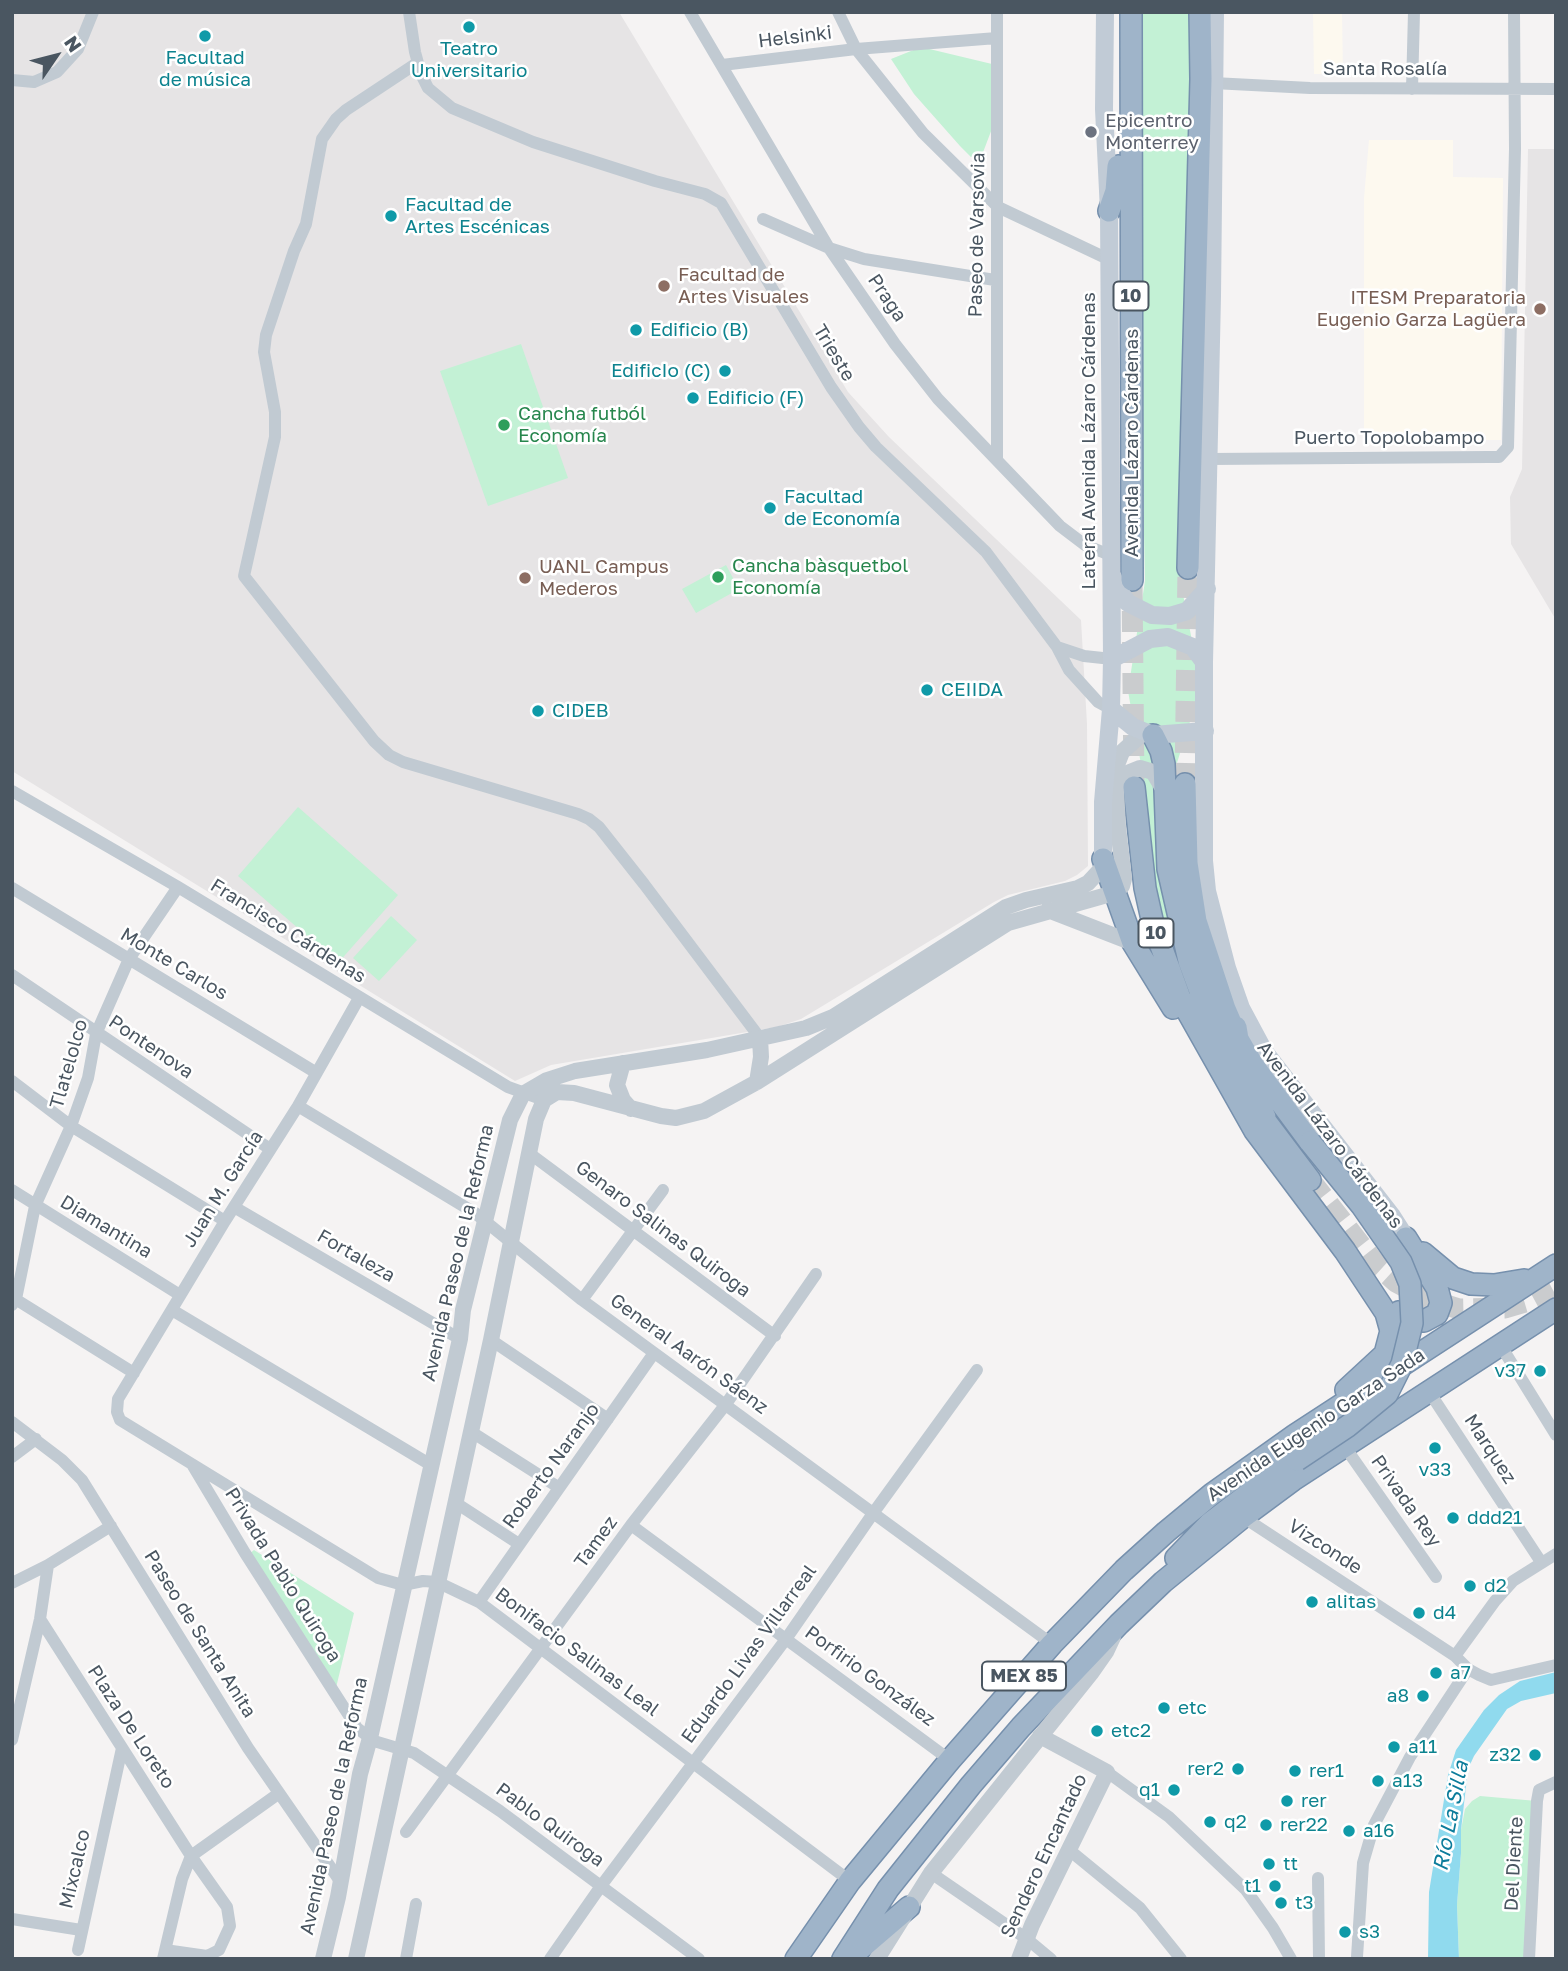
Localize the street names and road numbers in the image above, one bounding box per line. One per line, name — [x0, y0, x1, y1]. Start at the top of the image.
street label: Helsinki — [757, 21, 833, 53]
street label: Santa Rosalía — [1323, 58, 1447, 80]
street label: Paseo de Varsovia — [964, 152, 990, 318]
street label: Praga — [863, 270, 911, 326]
road number: 10 — [1114, 282, 1148, 310]
street label: Lateral Avenida Lázaro Cárdenas — [1078, 292, 1100, 590]
street label: Trieste — [808, 320, 860, 386]
street label: Avenida Lázaro Cárdenas — [1121, 329, 1143, 557]
street label: Puerto Topolobampo — [1294, 427, 1484, 449]
street label: Francisco Cárdenas — [206, 874, 370, 988]
road number: 10 — [1138, 918, 1174, 948]
street label: Monte Carlos — [116, 923, 232, 1005]
street label: Pontenova — [104, 1010, 198, 1084]
street label: Tlatelolco — [45, 1017, 93, 1111]
street label: Avenida Lázaro Cárdenas — [1252, 1037, 1408, 1233]
street label: Avenida Paseo de la Reforma — [417, 1122, 499, 1384]
street label: Juan M. García — [178, 1126, 268, 1252]
street label: Genaro Salinas Quiroga — [571, 1156, 755, 1302]
street label: Diamantina — [56, 1191, 156, 1263]
street label: Fortaleza — [313, 1225, 399, 1287]
street label: General Aarón Sáenz — [606, 1289, 772, 1419]
street label: Avenida Eugenio Garza Sada — [1203, 1343, 1429, 1507]
street label: Roberto Naranjo — [498, 1399, 604, 1533]
street label: Marquez — [1459, 1410, 1521, 1488]
street label: Privada Rey — [1366, 1451, 1446, 1551]
street label: Privada Pablo Quiroga — [220, 1484, 346, 1666]
street label: Tamez — [570, 1512, 622, 1572]
street label: Vizconde — [1284, 1515, 1366, 1579]
street label: Paseo de Santa Anita — [139, 1546, 261, 1722]
street label: Eduardo Livas Villarreal — [677, 1560, 821, 1748]
street label: Bonifacio Salinas Leal — [490, 1583, 664, 1721]
street label: Porfirio González — [800, 1621, 940, 1731]
street label: Plaza De Loreto — [83, 1661, 179, 1793]
road number: MEX 85 — [982, 1661, 1066, 1690]
street label: Avenida Paseo de la Reforma — [296, 1675, 372, 1937]
street label: Sendero Encantado — [996, 1770, 1092, 1942]
street label: Pablo Quiroga — [491, 1778, 609, 1872]
street label: Del Diente — [1500, 1816, 1528, 1912]
street label: Mixcalco — [55, 1827, 95, 1911]

